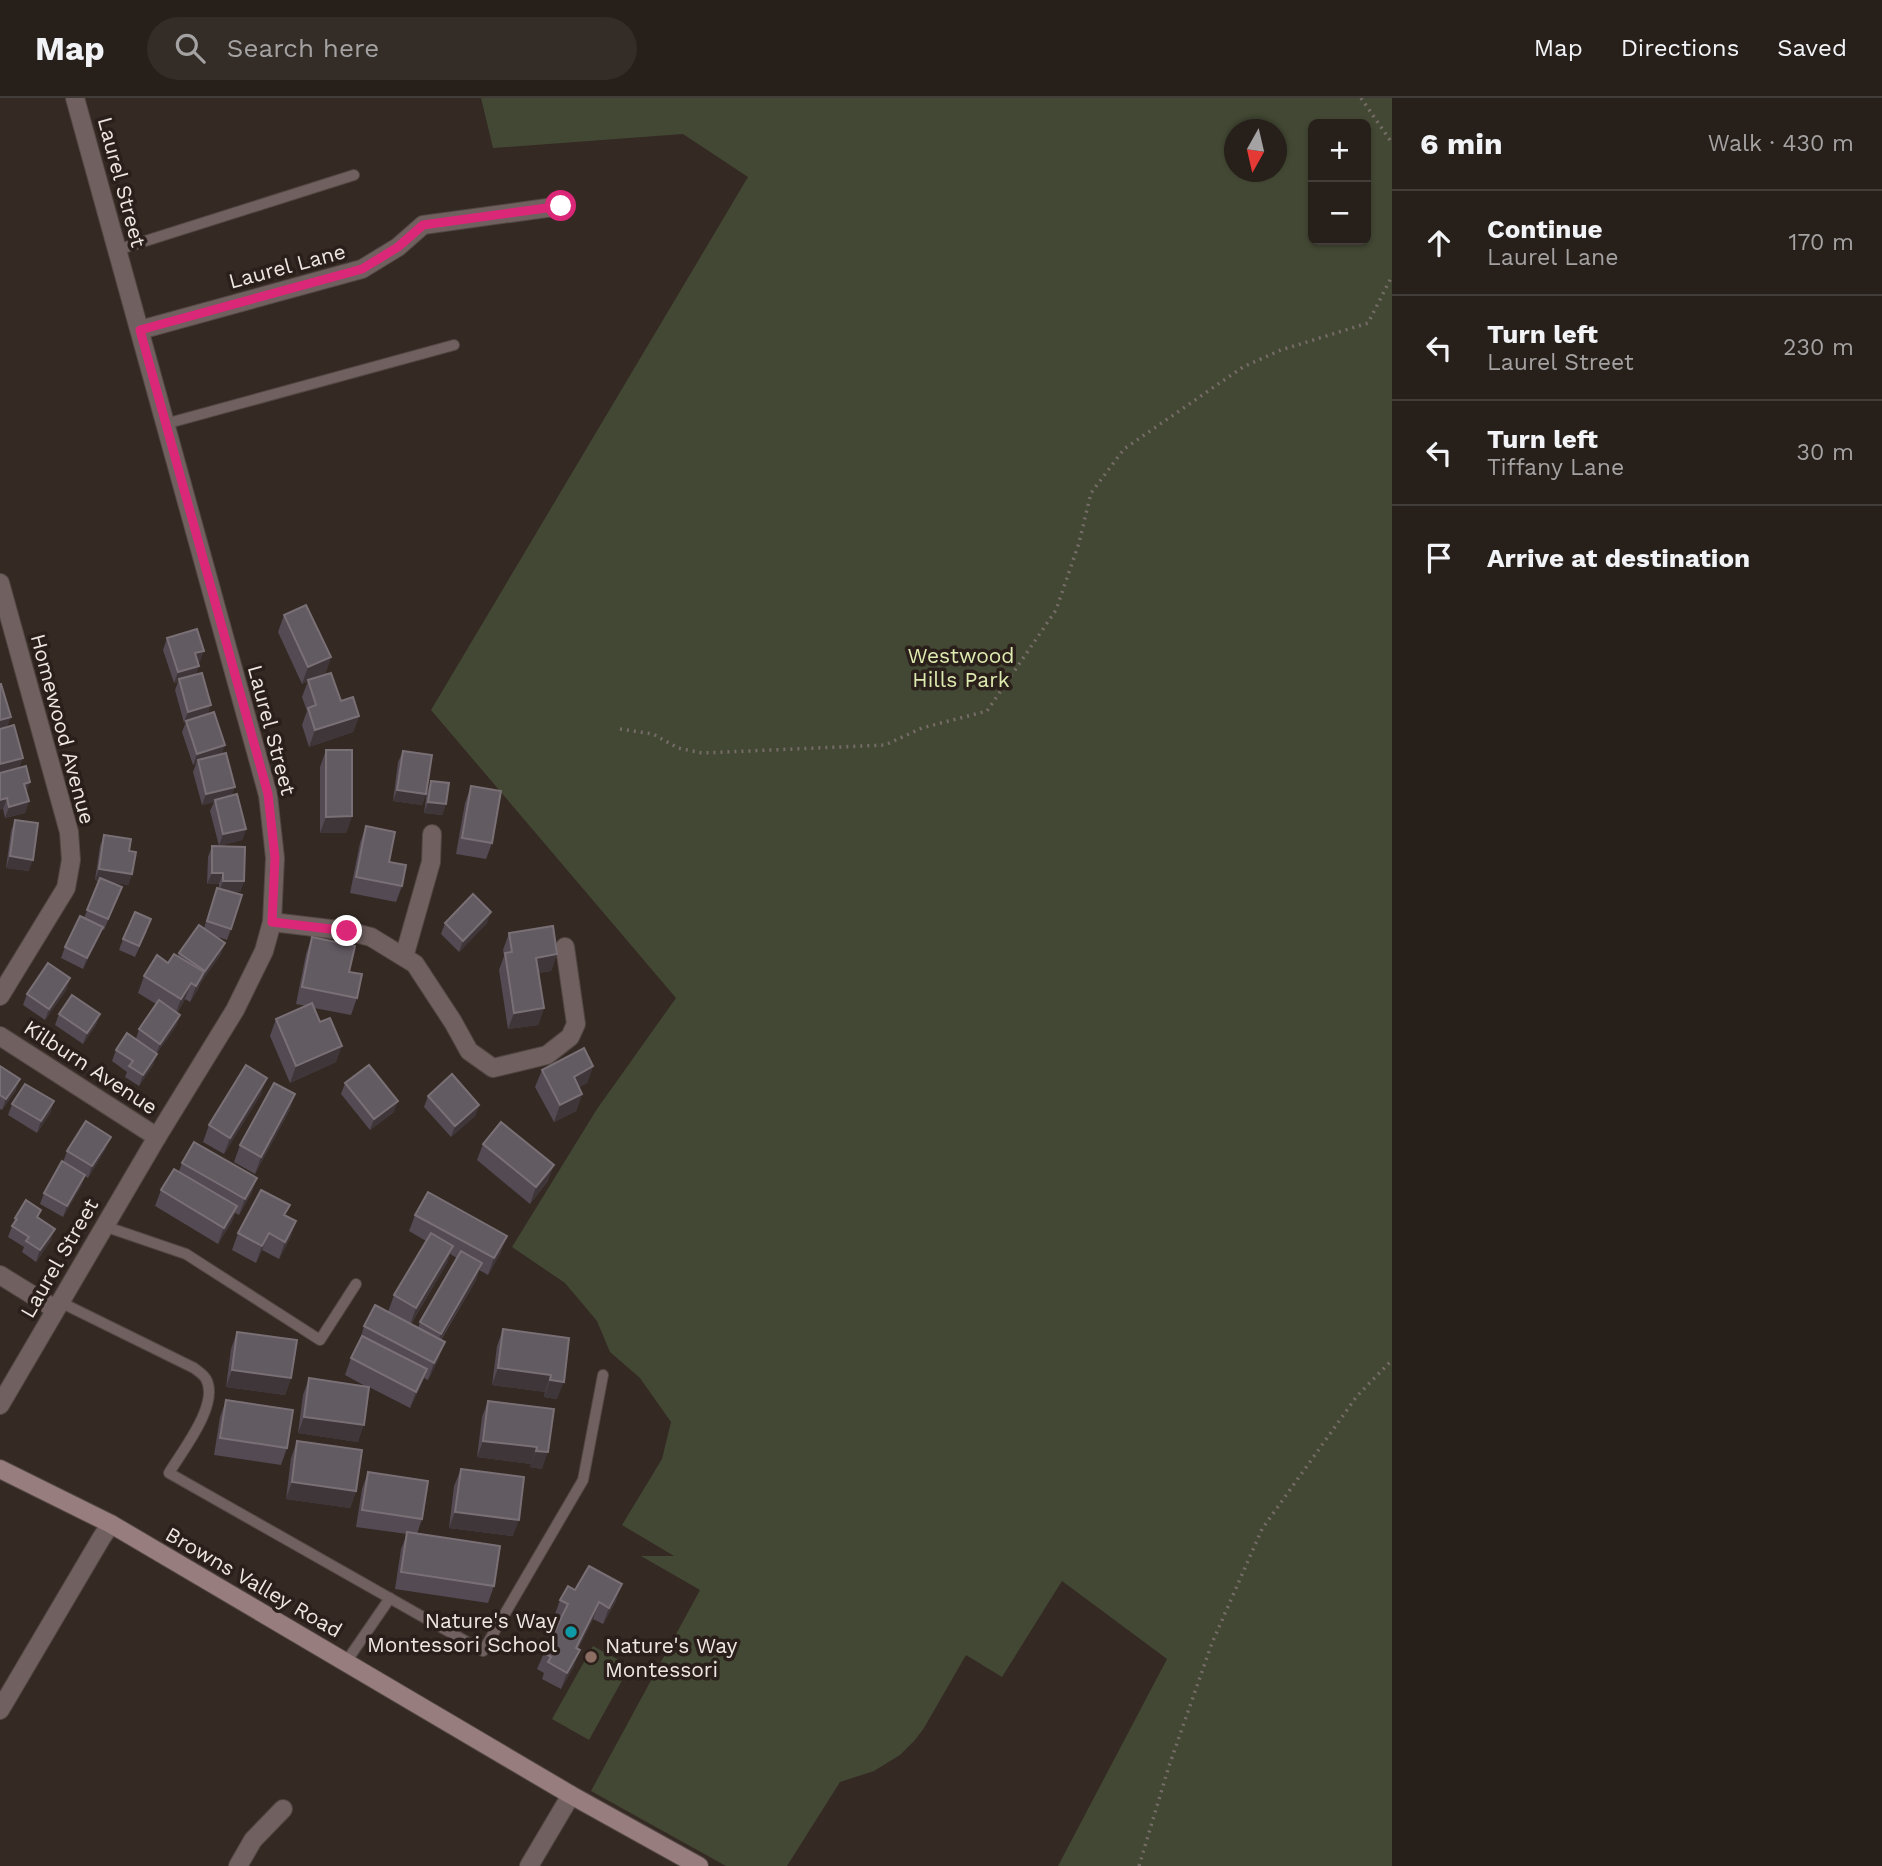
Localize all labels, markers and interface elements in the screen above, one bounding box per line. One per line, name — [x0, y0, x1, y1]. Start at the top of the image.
search box — [147, 17, 637, 80]
text: Map — [35, 29, 105, 68]
icon: search — [171, 29, 209, 67]
text: Search here — [227, 33, 379, 63]
text: Map — [1534, 34, 1583, 62]
text: Directions — [1621, 34, 1739, 62]
text: Saved — [1777, 34, 1847, 62]
street label: Laurel Street — [93, 114, 151, 250]
north arrow — [1224, 119, 1287, 182]
map controls — [1308, 119, 1371, 245]
button: + — [1308, 119, 1371, 182]
text: 6 min — [1420, 126, 1503, 161]
text: Walk · 430 m — [1708, 130, 1854, 157]
button: − — [1308, 182, 1371, 245]
route start — [545, 190, 576, 221]
text: Continue — [1487, 214, 1603, 244]
icon: ahead — [1420, 224, 1458, 262]
text: 170 m — [1789, 229, 1854, 256]
street label: Laurel Lane — [226, 238, 348, 294]
text: Laurel Lane — [1487, 244, 1619, 271]
text: Turn left — [1487, 319, 1598, 349]
icon: left — [1420, 329, 1458, 367]
text: 230 m — [1783, 334, 1854, 361]
text: Laurel Street — [1487, 349, 1634, 376]
text: Turn left — [1487, 424, 1598, 454]
icon: left — [1420, 434, 1458, 472]
text: 30 m — [1797, 439, 1854, 466]
text: Tiffany Lane — [1487, 454, 1624, 481]
icon: arrive — [1420, 539, 1458, 577]
text: Arrive at destination — [1487, 543, 1750, 573]
street label: Homewood Avenue — [26, 631, 100, 827]
park label: Westwood Hills Park — [907, 643, 1015, 692]
street label: Laurel Street — [243, 662, 301, 798]
route end — [331, 915, 362, 946]
street label: Kilburn Avenue — [20, 1015, 162, 1119]
street label: Laurel Street — [15, 1194, 103, 1322]
street label: Browns Valley Road — [161, 1521, 347, 1643]
place label: Nature's Way Montessori School — [367, 1608, 558, 1657]
marker: Nature's Way Montessori School — [563, 1624, 579, 1640]
place label: Nature's Way Montessori — [605, 1633, 738, 1682]
marker: Nature's Way Montessori — [583, 1649, 599, 1665]

